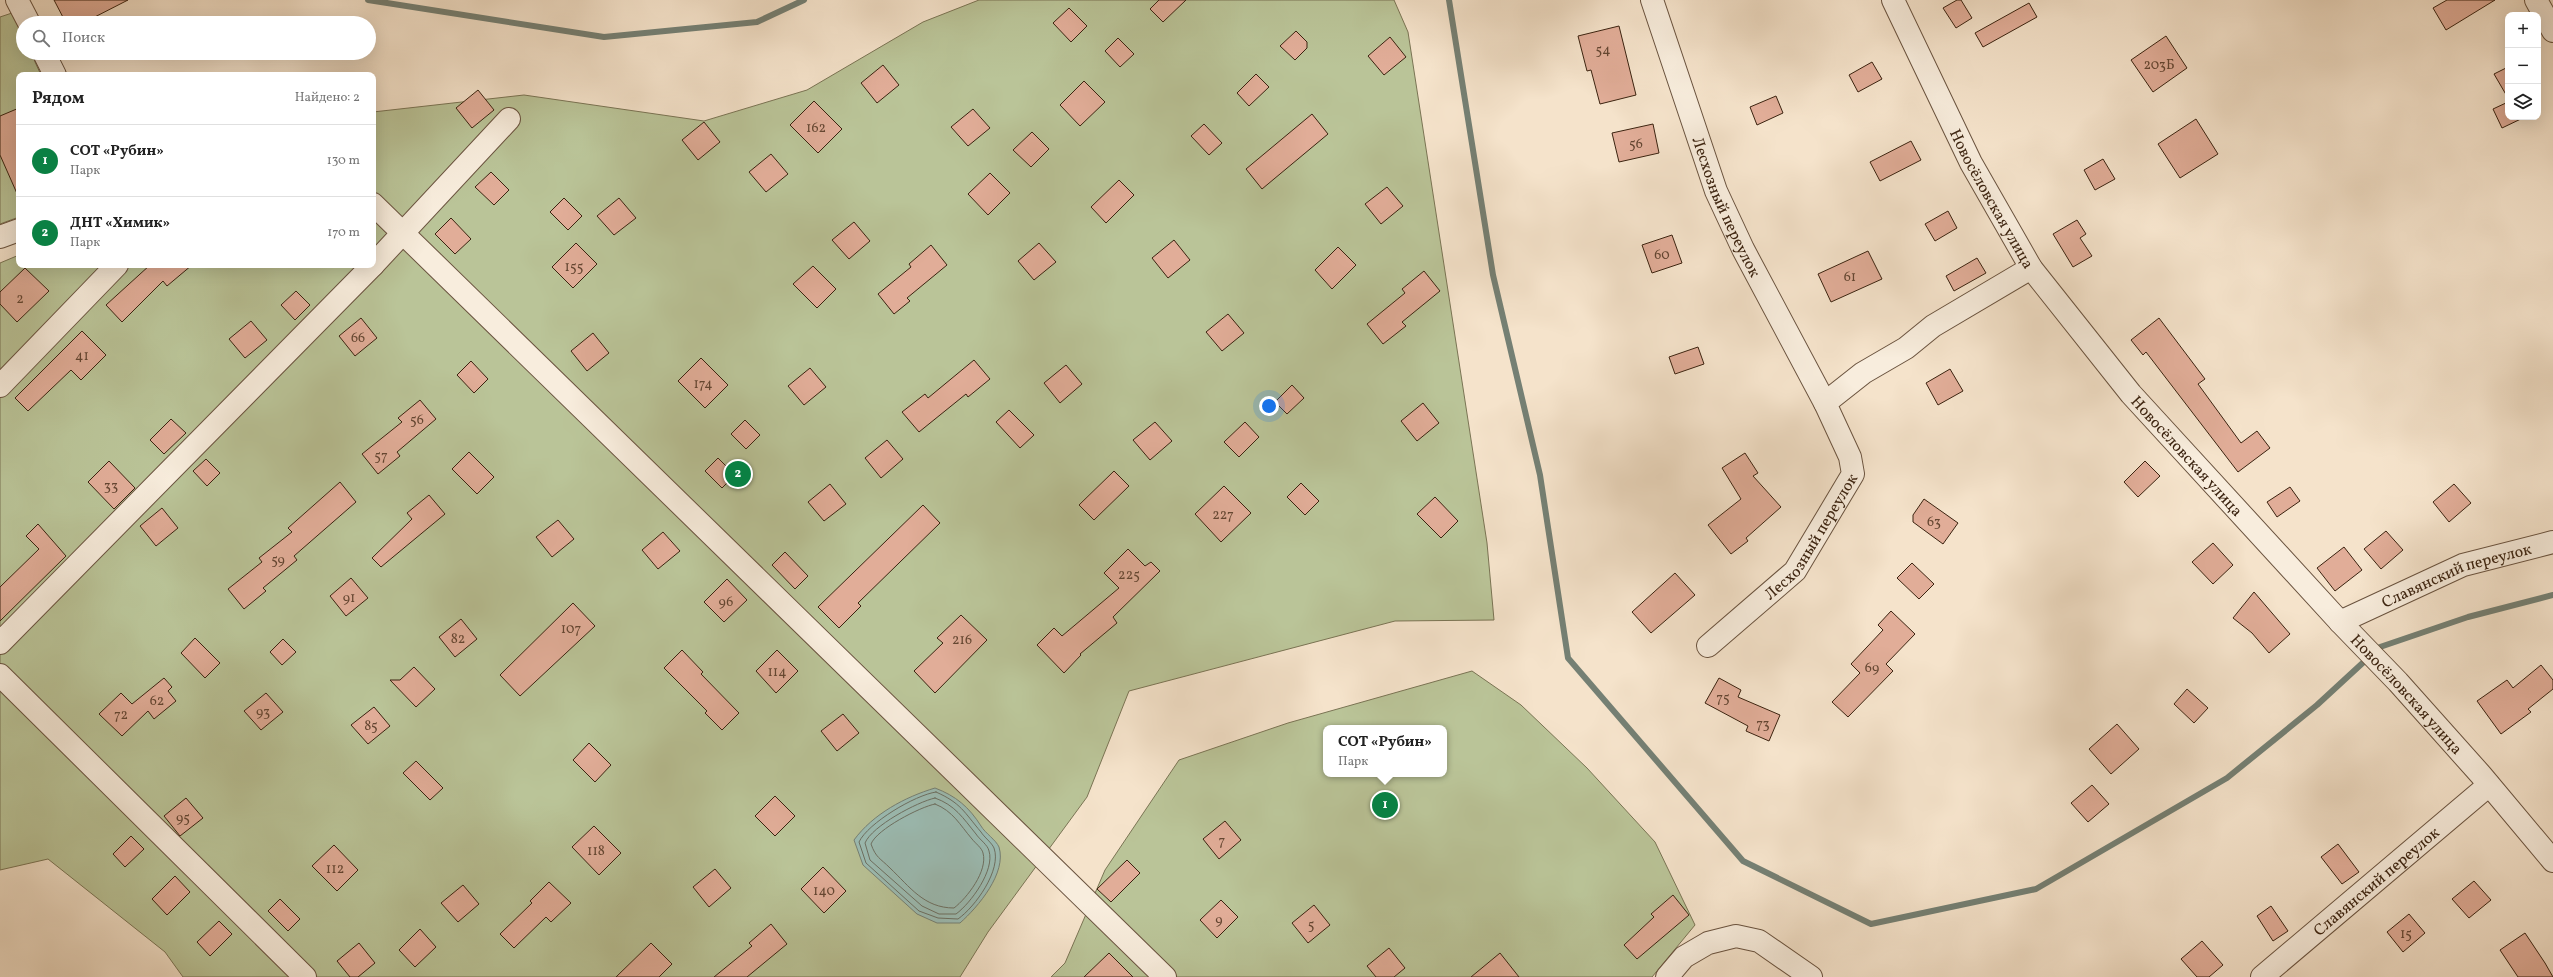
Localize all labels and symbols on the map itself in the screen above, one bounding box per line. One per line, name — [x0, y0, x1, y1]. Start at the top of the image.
house number: 54 — [1595, 41, 1611, 60]
house number: 203Б — [2143, 56, 2175, 75]
house number: 162 — [806, 119, 826, 138]
street label: Новосёловская улица — [1943, 126, 2038, 273]
street label: Лесхозный переулок — [1686, 134, 1765, 282]
house number: 56 — [1629, 135, 1643, 154]
house number: 60 — [1654, 246, 1670, 265]
house number: 155 — [565, 258, 583, 277]
house number: 61 — [1844, 268, 1856, 287]
house number: 2 — [16, 290, 24, 309]
house number: 66 — [351, 329, 365, 348]
house number: 41 — [75, 347, 89, 366]
house number: 174 — [693, 375, 713, 394]
street label: Новосёловская улица — [2125, 392, 2247, 522]
your location — [1259, 396, 1279, 416]
house number: 56 — [410, 411, 424, 430]
house number: 57 — [374, 447, 388, 466]
pin: 2 — [725, 459, 751, 489]
street label: Лесхозный переулок — [1760, 469, 1864, 606]
house number: 33 — [104, 477, 118, 496]
house number: 227 — [1212, 506, 1234, 525]
house number: 63 — [1927, 513, 1941, 532]
street label: Славянский переулок — [2378, 539, 2534, 614]
house number: 59 — [271, 551, 285, 570]
house number: 225 — [1118, 566, 1140, 585]
house number: 91 — [343, 589, 355, 608]
house number: 96 — [719, 593, 733, 612]
house number: 107 — [561, 620, 582, 639]
house number: 82 — [451, 630, 465, 649]
street label: Новосёловская улица — [2344, 630, 2467, 760]
house number: 216 — [952, 631, 972, 650]
house number: 69 — [1865, 659, 1879, 678]
house number: 114 — [767, 663, 787, 682]
house number: 75 — [1716, 689, 1730, 708]
house number: 62 — [150, 692, 164, 711]
house number: 93 — [256, 703, 270, 722]
house number: 72 — [114, 706, 128, 725]
house number: 73 — [1756, 715, 1770, 734]
house number: 85 — [364, 717, 378, 736]
pin: 1 — [1372, 790, 1398, 820]
house number: 95 — [176, 809, 190, 828]
street label: Славянский переулок — [2309, 822, 2445, 942]
house number: 7 — [1219, 832, 1226, 851]
house number: 118 — [587, 842, 605, 861]
house number: 112 — [326, 860, 344, 879]
house number: 140 — [813, 882, 835, 901]
house number: 9 — [1215, 911, 1223, 930]
house number: 5 — [1308, 916, 1314, 935]
house number: 15 — [2400, 925, 2412, 944]

